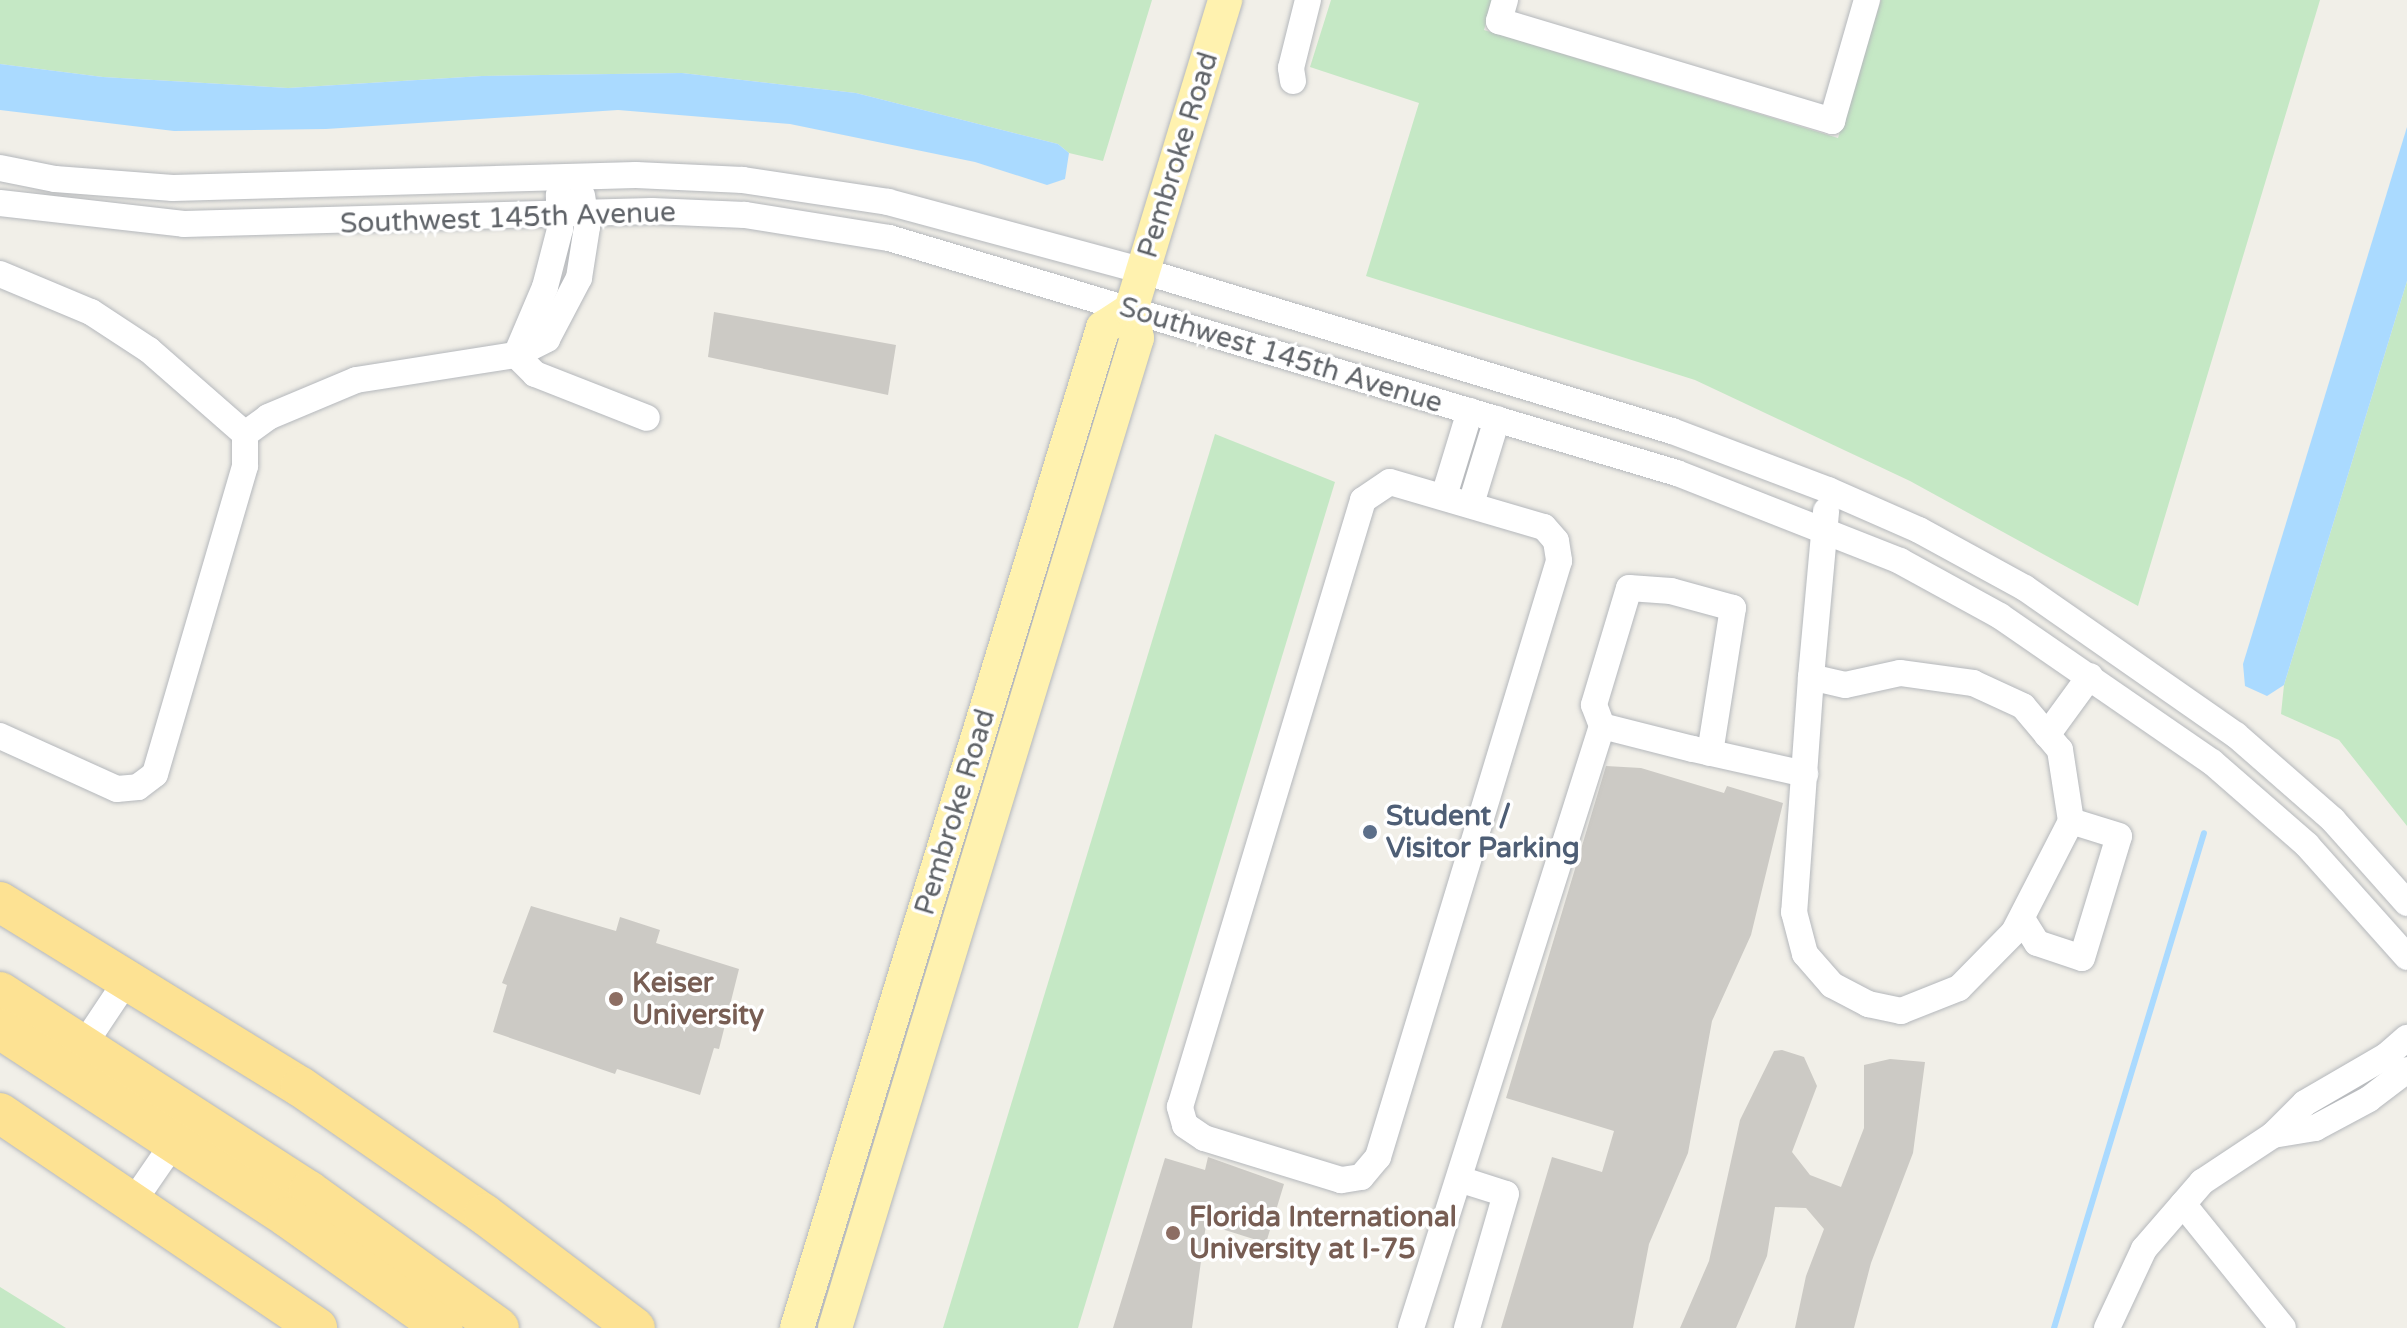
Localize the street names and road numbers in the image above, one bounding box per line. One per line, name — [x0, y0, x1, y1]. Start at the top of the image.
street label: Pembroke Road — [1131, 48, 1225, 262]
street label: Southwest 145th Avenue — [340, 195, 676, 241]
street label: Southwest 145th Avenue — [1115, 290, 1447, 420]
street label: Pembroke Road — [908, 705, 1002, 919]

